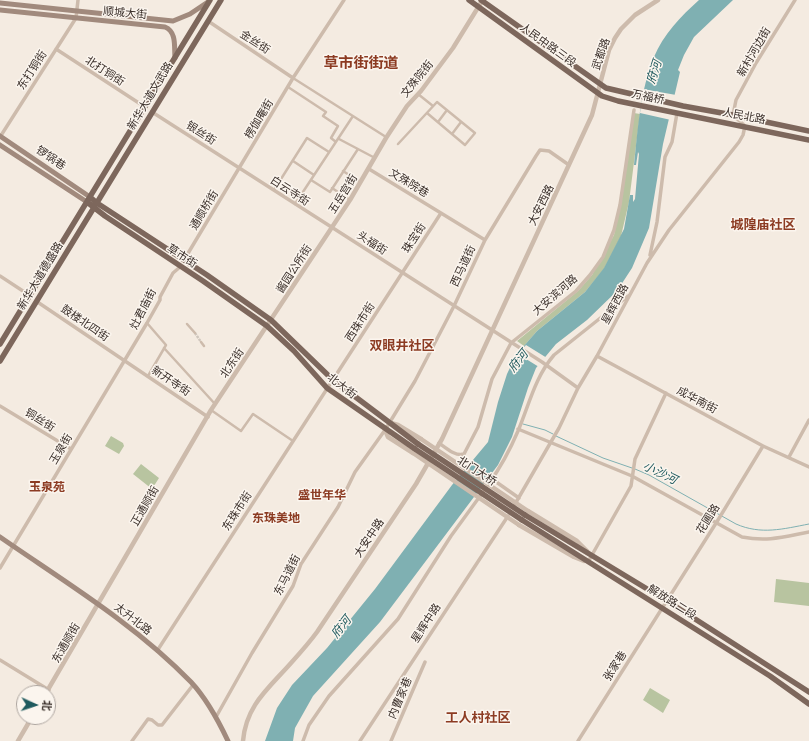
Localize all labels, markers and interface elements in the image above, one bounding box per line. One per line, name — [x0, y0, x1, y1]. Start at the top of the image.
street label: 顺城大街 — [103, 5, 147, 21]
street label: 人民中路三段 — [517, 20, 579, 70]
street label: 新村河边街 — [735, 25, 773, 79]
street label: 金丝街 — [238, 27, 272, 57]
street label: 武都路 — [589, 36, 613, 72]
street label: 东打铜街 — [14, 48, 50, 92]
street label: 北打铜街 — [83, 53, 127, 89]
district label: 草市街街道 — [324, 54, 398, 72]
street label: 文殊院街 — [398, 58, 436, 100]
water label: 府河 — [643, 58, 665, 86]
street label: 新华大道文武路 — [125, 60, 175, 132]
street label: 万福桥 — [630, 87, 666, 107]
street label: 楞伽庵街 — [242, 97, 276, 141]
street label: 人民北路 — [721, 105, 767, 127]
street label: 银丝街 — [184, 118, 218, 148]
street label: 锣锅巷 — [34, 143, 68, 173]
street label: 文殊院巷 — [387, 166, 431, 200]
street label: 五岳宫街 — [326, 172, 360, 216]
street label: 白云寺街 — [268, 173, 312, 209]
street label: 大安西路 — [525, 182, 557, 228]
street label: 通顺桥街 — [187, 188, 221, 232]
district label: 城隍庙社区 — [731, 217, 795, 233]
street label: 珠宝街 — [399, 221, 429, 255]
street label: 头福街 — [355, 228, 389, 258]
street label: 新华大道德盛路 — [15, 240, 65, 312]
street label: 草市街 — [165, 241, 199, 271]
street label: 酱园公所街 — [273, 242, 315, 296]
street label: 西马道街 — [448, 243, 478, 289]
street label: 大安滨河路 — [530, 272, 580, 318]
street label: 星辉西路 — [599, 281, 631, 327]
street label: 灶君庙街 — [127, 286, 159, 332]
street label: 西珠市街 — [342, 300, 378, 344]
street label: 鼓楼北四街 — [59, 302, 111, 344]
district label: 双眼井社区 — [370, 338, 434, 354]
street label: 北东街 — [217, 346, 247, 380]
water label: 府河 — [505, 347, 531, 375]
street label: 新开寺街 — [149, 363, 193, 399]
street label: 北大街 — [325, 371, 359, 401]
street label: 成华南街 — [674, 384, 720, 416]
street label: 铜丝街 — [23, 406, 57, 434]
street label: 玉泉街 — [47, 431, 75, 467]
street label: 北门大桥 — [455, 453, 499, 489]
water label: 小沙河 — [641, 459, 679, 487]
district label: 玉泉苑 — [29, 480, 65, 494]
street label: 正通顺街 — [128, 484, 162, 528]
district label: 盛世年华 — [298, 488, 346, 502]
street label: 东珠市街 — [219, 489, 255, 533]
street label: 花圃路 — [694, 502, 722, 536]
district label: 东珠美地 — [252, 511, 300, 525]
street label: 大安中路 — [351, 516, 387, 560]
street label: 东马道街 — [271, 552, 303, 598]
street label: 解放路二段 — [645, 582, 699, 622]
street label: 太升北路 — [112, 600, 154, 638]
street label: 星辉中路 — [408, 601, 444, 645]
water label: 府河 — [328, 613, 354, 641]
street label: 东通顺街 — [49, 621, 83, 665]
street label: 张家巷 — [601, 649, 629, 683]
street label: 内曹家巷 — [385, 675, 415, 721]
north arrow — [16, 685, 56, 725]
text: 北 — [41, 700, 54, 711]
district label: 工人村社区 — [446, 710, 510, 726]

